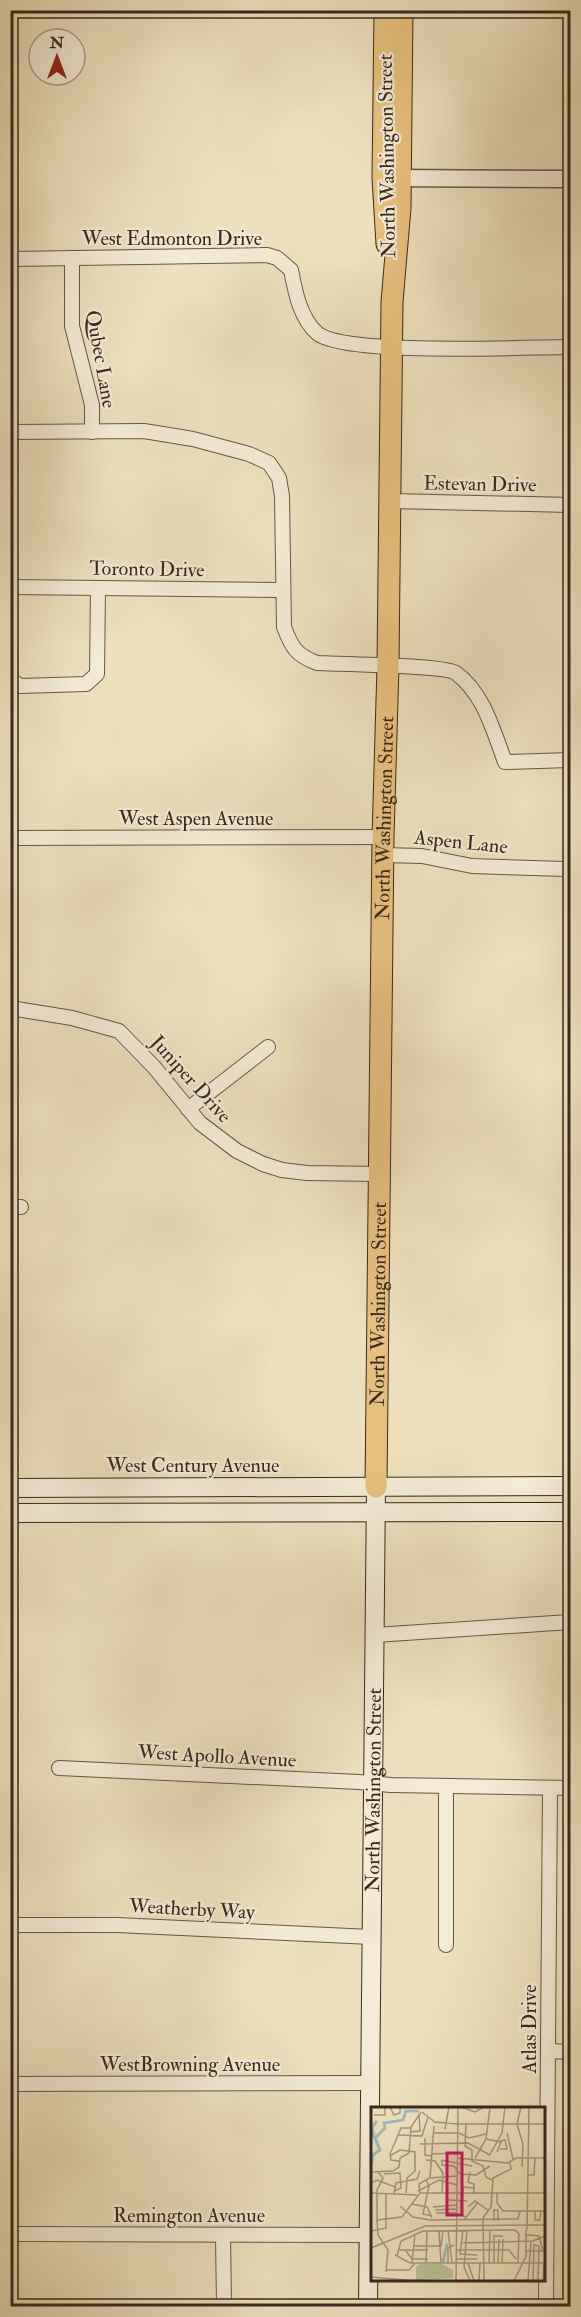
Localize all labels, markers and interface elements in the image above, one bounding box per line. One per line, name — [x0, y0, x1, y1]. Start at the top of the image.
north arrow — [27, 27, 87, 87]
text: N — [49, 33, 65, 53]
street label: North Washington Street — [373, 53, 401, 258]
street label: West Edmonton Drive — [81, 226, 262, 251]
street label: Qubec Lane — [80, 308, 122, 410]
street label: Estevan Drive — [423, 471, 537, 497]
street label: Toronto Drive — [89, 555, 205, 583]
street label: North Washington Street — [370, 715, 399, 920]
street label: West Aspen Avenue — [118, 806, 273, 832]
street label: Aspen Lane — [412, 825, 509, 860]
street label: Juniper Drive — [144, 1029, 237, 1129]
street label: North Washington Street — [364, 1201, 392, 1406]
street label: West Century Avenue — [106, 1453, 279, 1478]
street label: North Washington Street — [360, 1687, 387, 1892]
street label: West Apollo Avenue — [136, 1739, 297, 1774]
street label: Weatherby Way — [127, 1893, 257, 1925]
street label: Atlas Drive — [517, 1984, 542, 2075]
street label: WestBrowning Avenue — [99, 2052, 280, 2077]
inset map — [371, 2107, 545, 2281]
street label: Remington Avenue — [113, 2203, 265, 2228]

